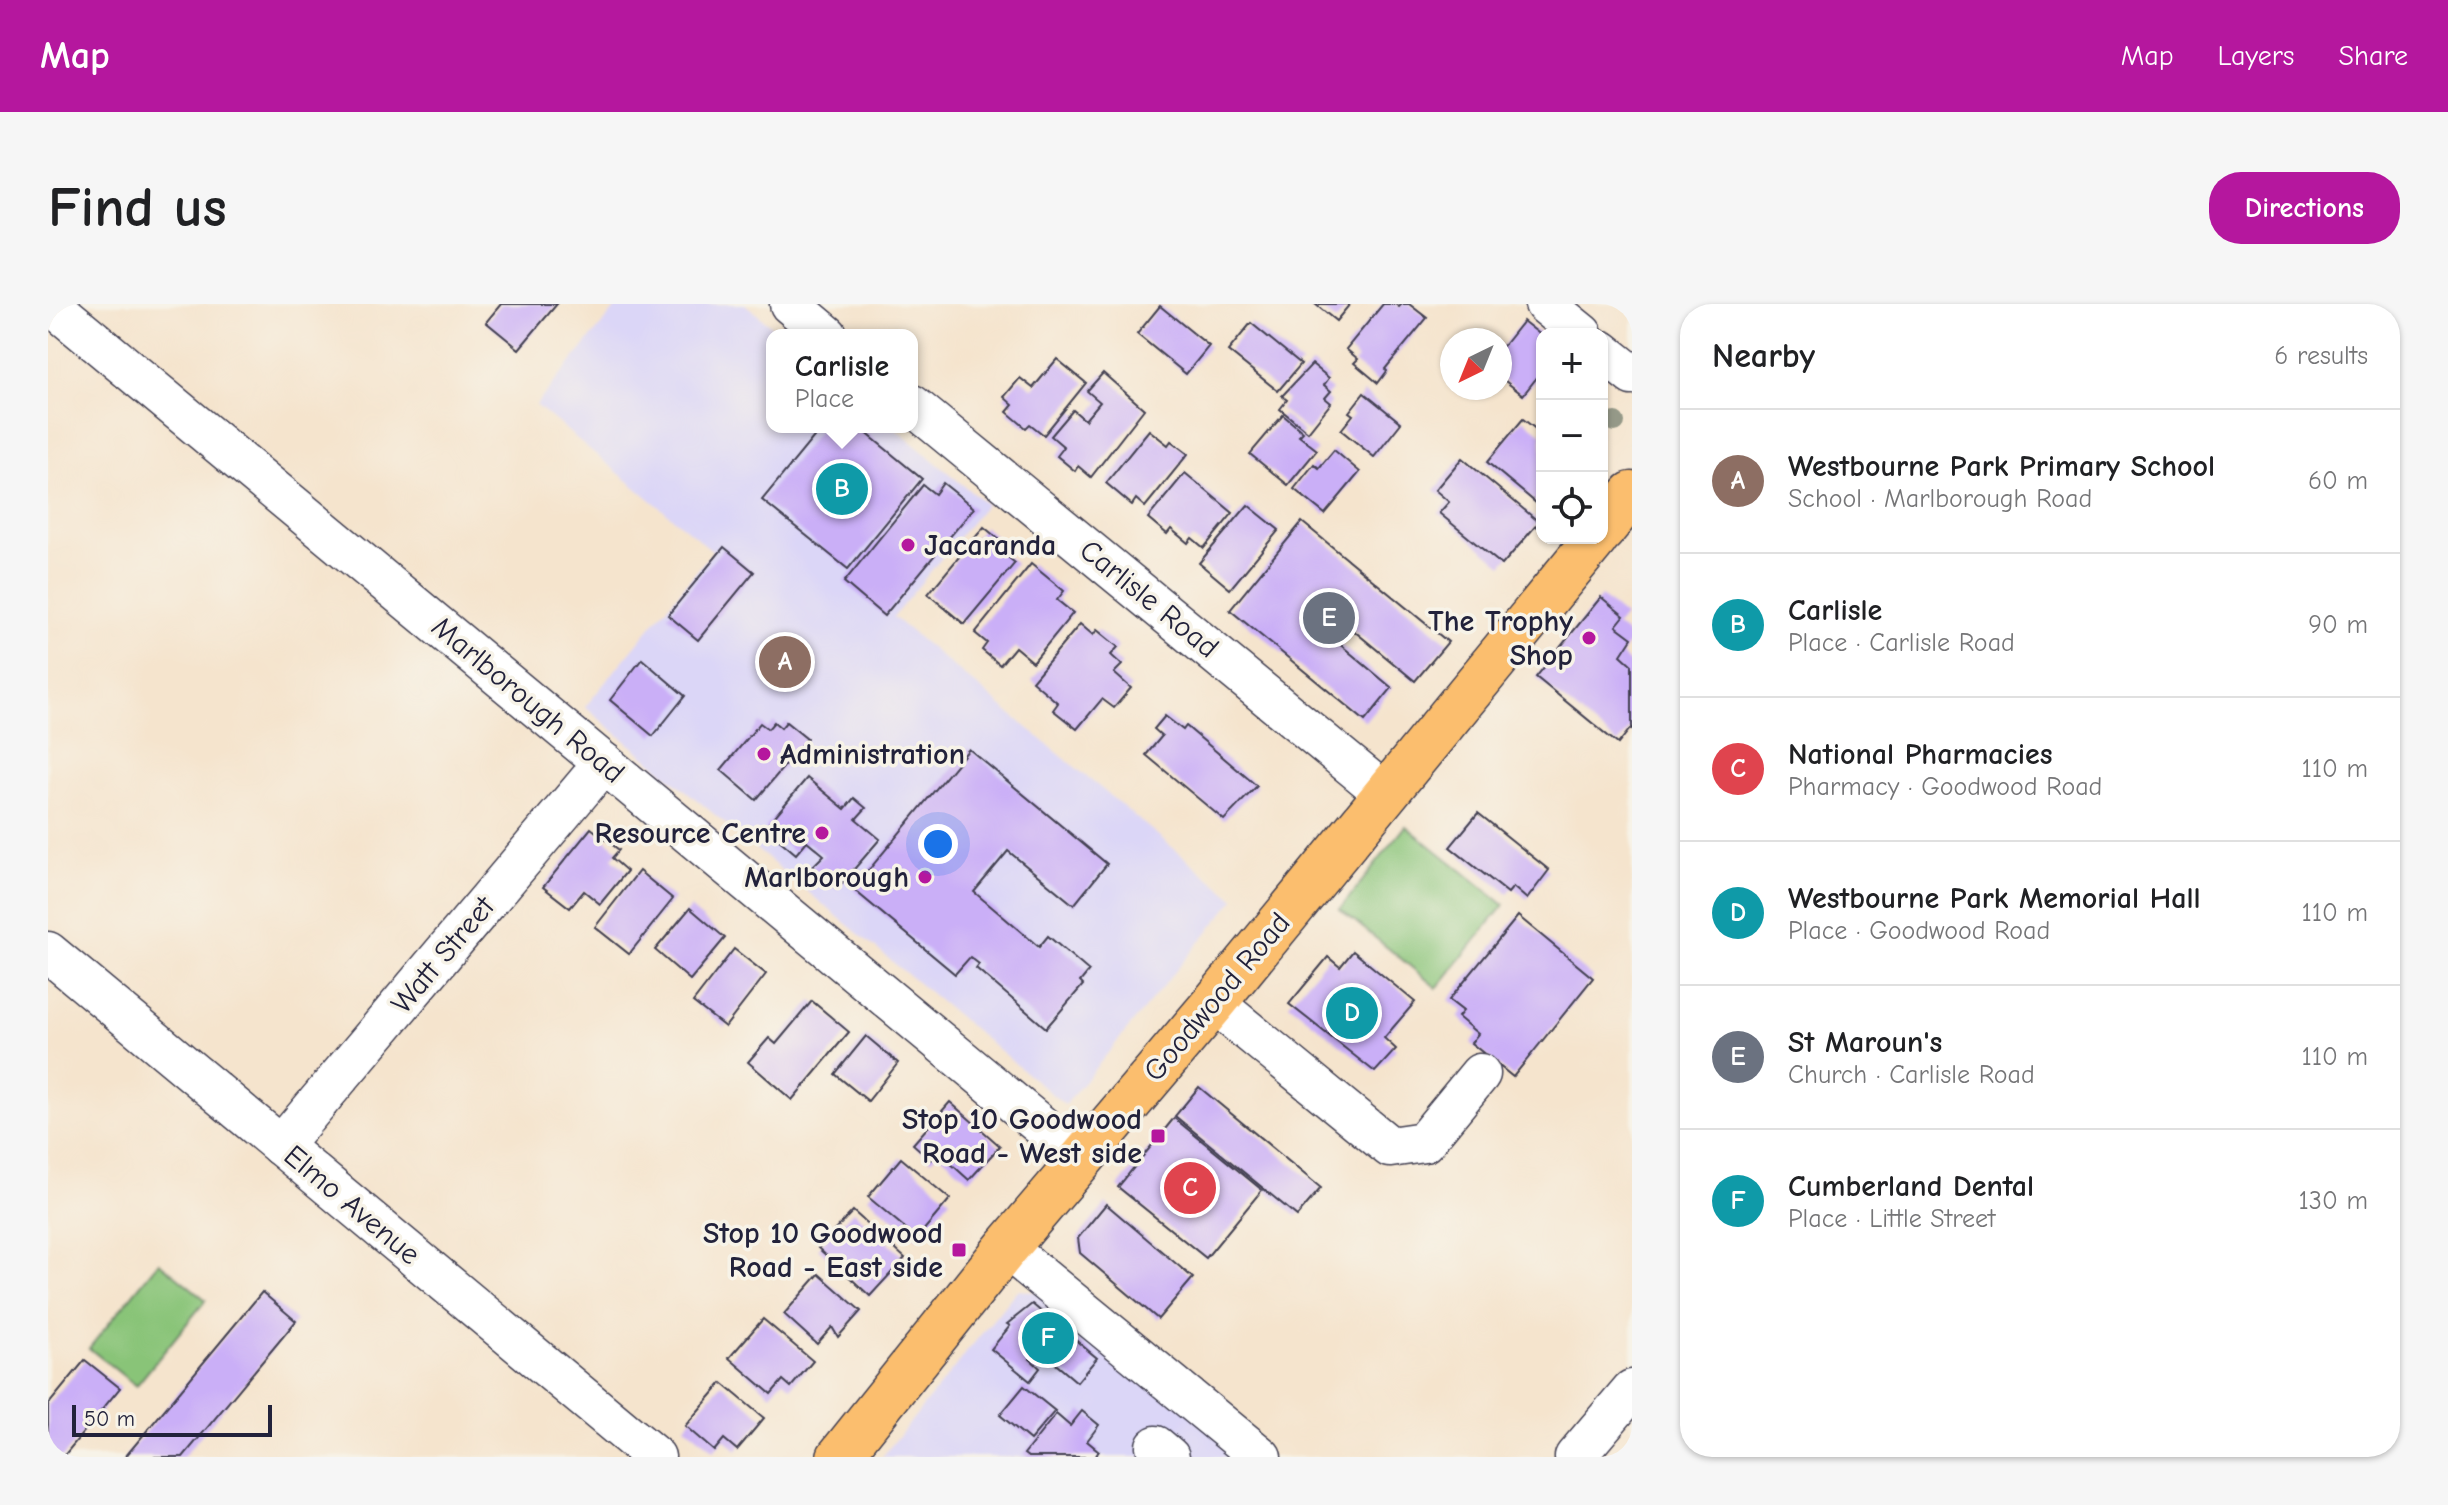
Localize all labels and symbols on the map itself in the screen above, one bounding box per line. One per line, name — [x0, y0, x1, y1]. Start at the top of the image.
north arrow — [1440, 328, 1512, 400]
pin: B — [816, 459, 868, 519]
place label: Jacaranda — [924, 528, 1056, 563]
street label: Carlisle Road — [1073, 533, 1225, 665]
marker: Jacaranda — [899, 536, 917, 554]
pin: E — [1303, 588, 1355, 648]
place label: The Trophy Shop — [1428, 604, 1573, 673]
street label: Marlborough Road — [425, 609, 631, 791]
marker: The Trophy Shop — [1580, 629, 1598, 647]
pin: A — [759, 632, 811, 692]
place label: Administration — [780, 737, 965, 772]
marker: Administration — [755, 745, 773, 763]
place label: Resource Centre — [594, 816, 806, 851]
marker: Resource Centre — [813, 824, 831, 842]
your location — [918, 824, 958, 864]
place label: Marlborough — [744, 860, 909, 895]
marker: Marlborough — [916, 868, 934, 886]
street label: Watt Street — [384, 888, 503, 1021]
street label: Goodwood Road — [1136, 906, 1298, 1088]
pin: D — [1326, 983, 1378, 1043]
place label: Stop 10 Goodwood Road - West side — [902, 1102, 1142, 1171]
marker: Stop 10 Goodwood Road - West side — [1149, 1127, 1167, 1145]
street label: Elmo Avenue — [277, 1138, 427, 1272]
pin: C — [1164, 1158, 1216, 1218]
place label: Stop 10 Goodwood Road - East side — [703, 1216, 943, 1285]
marker: Stop 10 Goodwood Road - East side — [950, 1241, 968, 1259]
pin: F — [1022, 1308, 1074, 1368]
scale bar — [72, 1401, 272, 1437]

